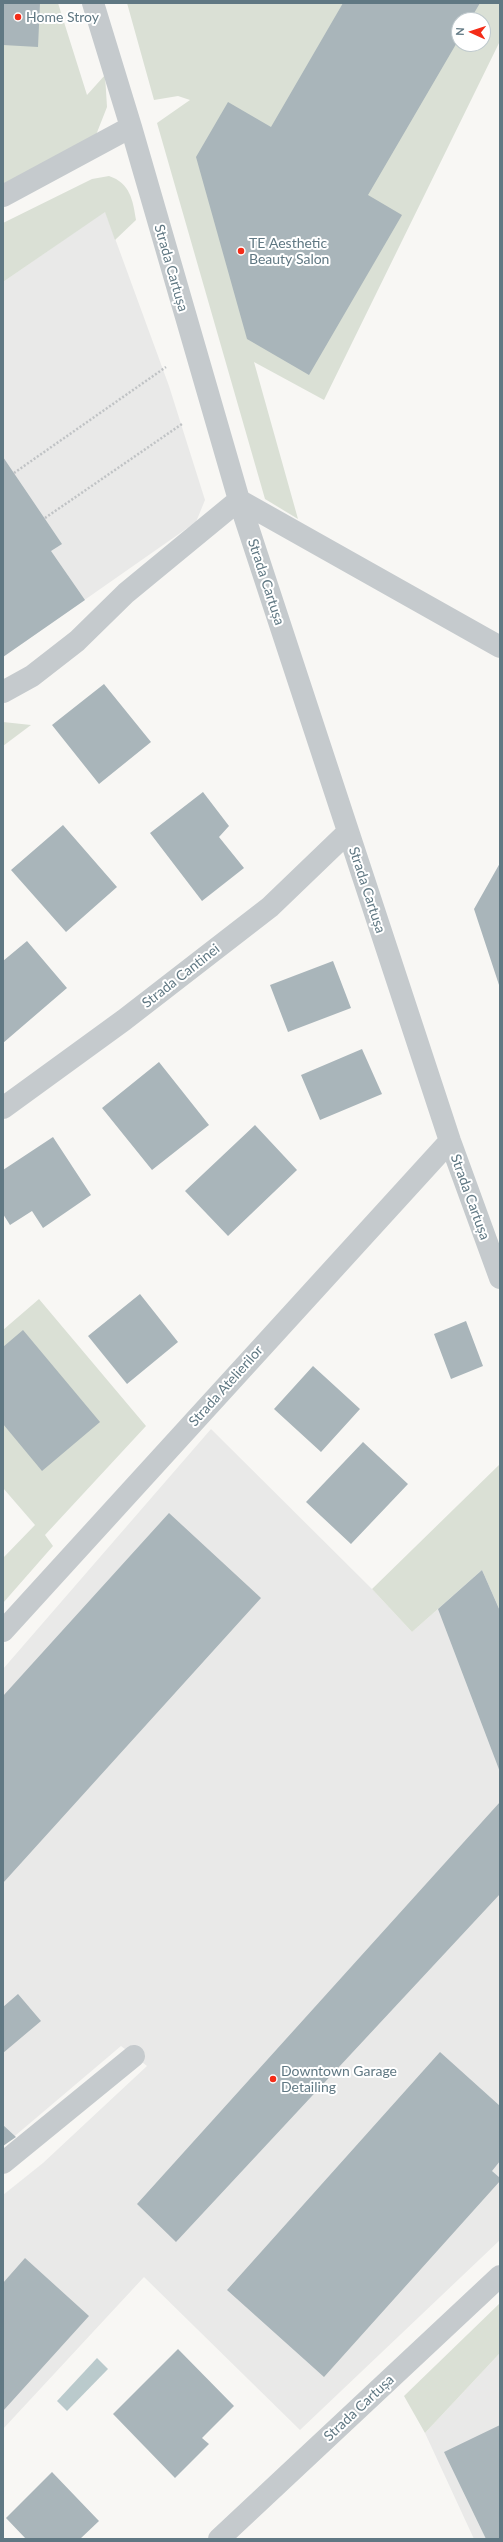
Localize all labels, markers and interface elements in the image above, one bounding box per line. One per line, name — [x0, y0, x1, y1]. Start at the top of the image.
place label: Home Stroy — [26, 9, 99, 25]
marker: Home Stroy — [13, 12, 23, 22]
north arrow — [451, 12, 491, 52]
text: N — [453, 27, 466, 36]
street label: Strada Cartușa — [151, 222, 191, 314]
place label: TE Aesthetic Beauty Salon — [249, 235, 329, 268]
marker: TE Aesthetic Beauty Salon — [236, 246, 246, 256]
street label: Strada Cartușa — [244, 537, 288, 627]
street label: Strada Cartușa — [345, 845, 389, 935]
street label: Strada Cantinei — [139, 940, 223, 1012]
street label: Strada Cartușa — [447, 1152, 493, 1242]
street label: Strada Atelierilor — [185, 1342, 267, 1430]
place label: Downtown Garage Detailing — [281, 2063, 397, 2096]
marker: Downtown Garage Detailing — [268, 2074, 278, 2084]
street label: Strada Cartușa — [320, 2371, 398, 2445]

